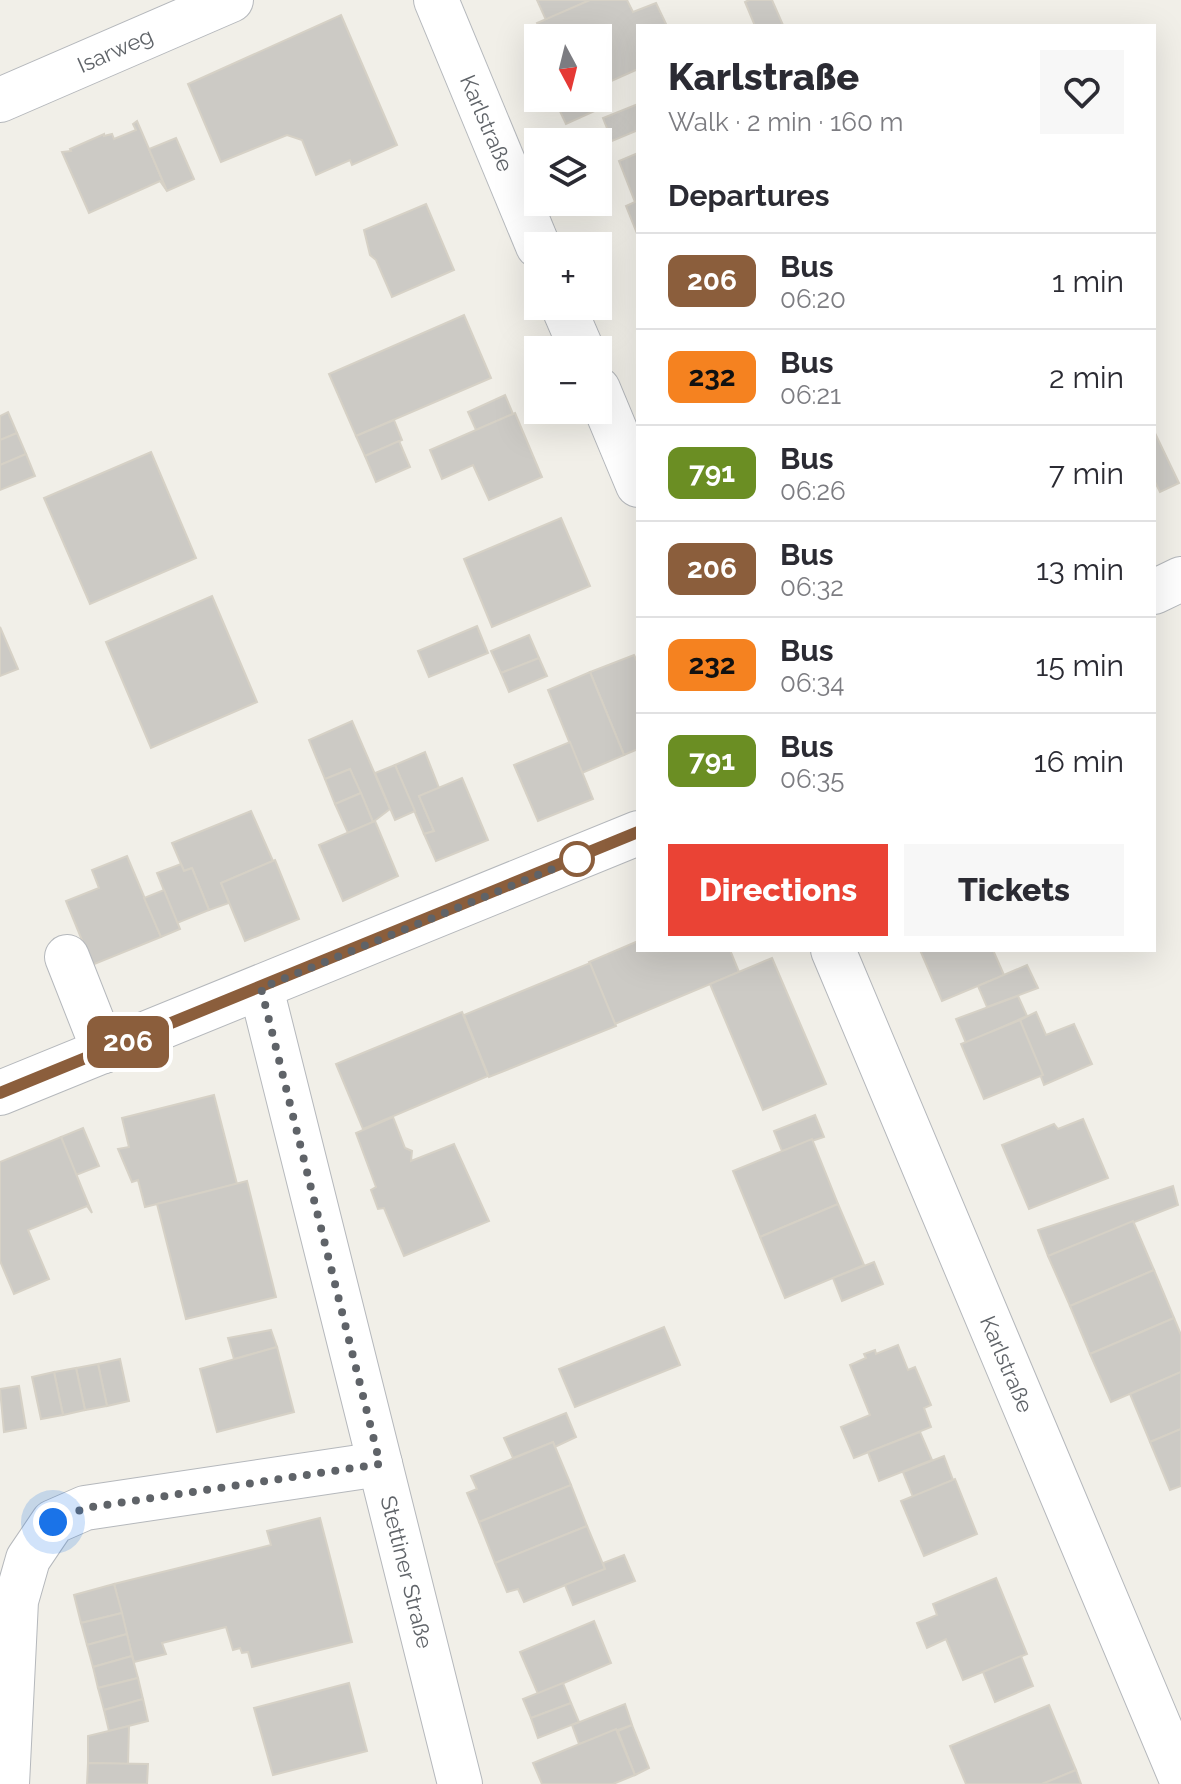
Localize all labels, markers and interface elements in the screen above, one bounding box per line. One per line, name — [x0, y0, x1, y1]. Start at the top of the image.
street label: Isarweg — [73, 22, 157, 78]
north arrow — [524, 24, 612, 112]
map controls — [524, 24, 612, 424]
button: heart — [1040, 50, 1124, 134]
text: Karlstraße — [668, 54, 859, 99]
street label: Karlstraße — [455, 71, 519, 175]
text: Walk · 2 min · 160 m — [668, 107, 903, 137]
button: layers — [524, 128, 612, 216]
text: Departures — [668, 178, 830, 213]
button: + — [524, 232, 612, 320]
text: Bus — [780, 249, 834, 284]
text: 206 — [687, 264, 737, 297]
text: 1 min — [1052, 264, 1124, 299]
text: 06:20 — [780, 284, 846, 314]
button: − — [524, 336, 612, 424]
text: Bus — [780, 345, 834, 380]
text: 232 — [688, 360, 736, 393]
text: 2 min — [1049, 360, 1124, 395]
text: 06:21 — [780, 380, 841, 410]
text: Bus — [780, 441, 834, 476]
text: 791 — [689, 456, 735, 489]
text: 7 min — [1049, 456, 1124, 491]
text: 06:26 — [780, 476, 846, 506]
text: Bus — [780, 537, 834, 572]
text: 206 — [687, 552, 737, 585]
text: 13 min — [1036, 552, 1124, 587]
text: 06:32 — [780, 572, 844, 602]
text: Bus — [780, 633, 834, 668]
text: 232 — [688, 648, 736, 681]
text: 15 min — [1036, 648, 1124, 683]
text: 06:34 — [780, 668, 845, 698]
text: Bus — [780, 729, 834, 764]
text: 791 — [689, 744, 735, 777]
text: 16 min — [1034, 744, 1124, 779]
text: 06:35 — [780, 764, 845, 794]
unlabelled marker — [560, 842, 594, 876]
button: Directions — [668, 844, 888, 936]
button: Tickets — [904, 844, 1124, 936]
line badge: 206 — [82, 1016, 174, 1068]
text: 206 — [103, 1025, 153, 1058]
street label: Karlstraße — [975, 1312, 1039, 1416]
street label: Stettiner Straße — [375, 1493, 439, 1651]
your location — [33, 1502, 73, 1542]

